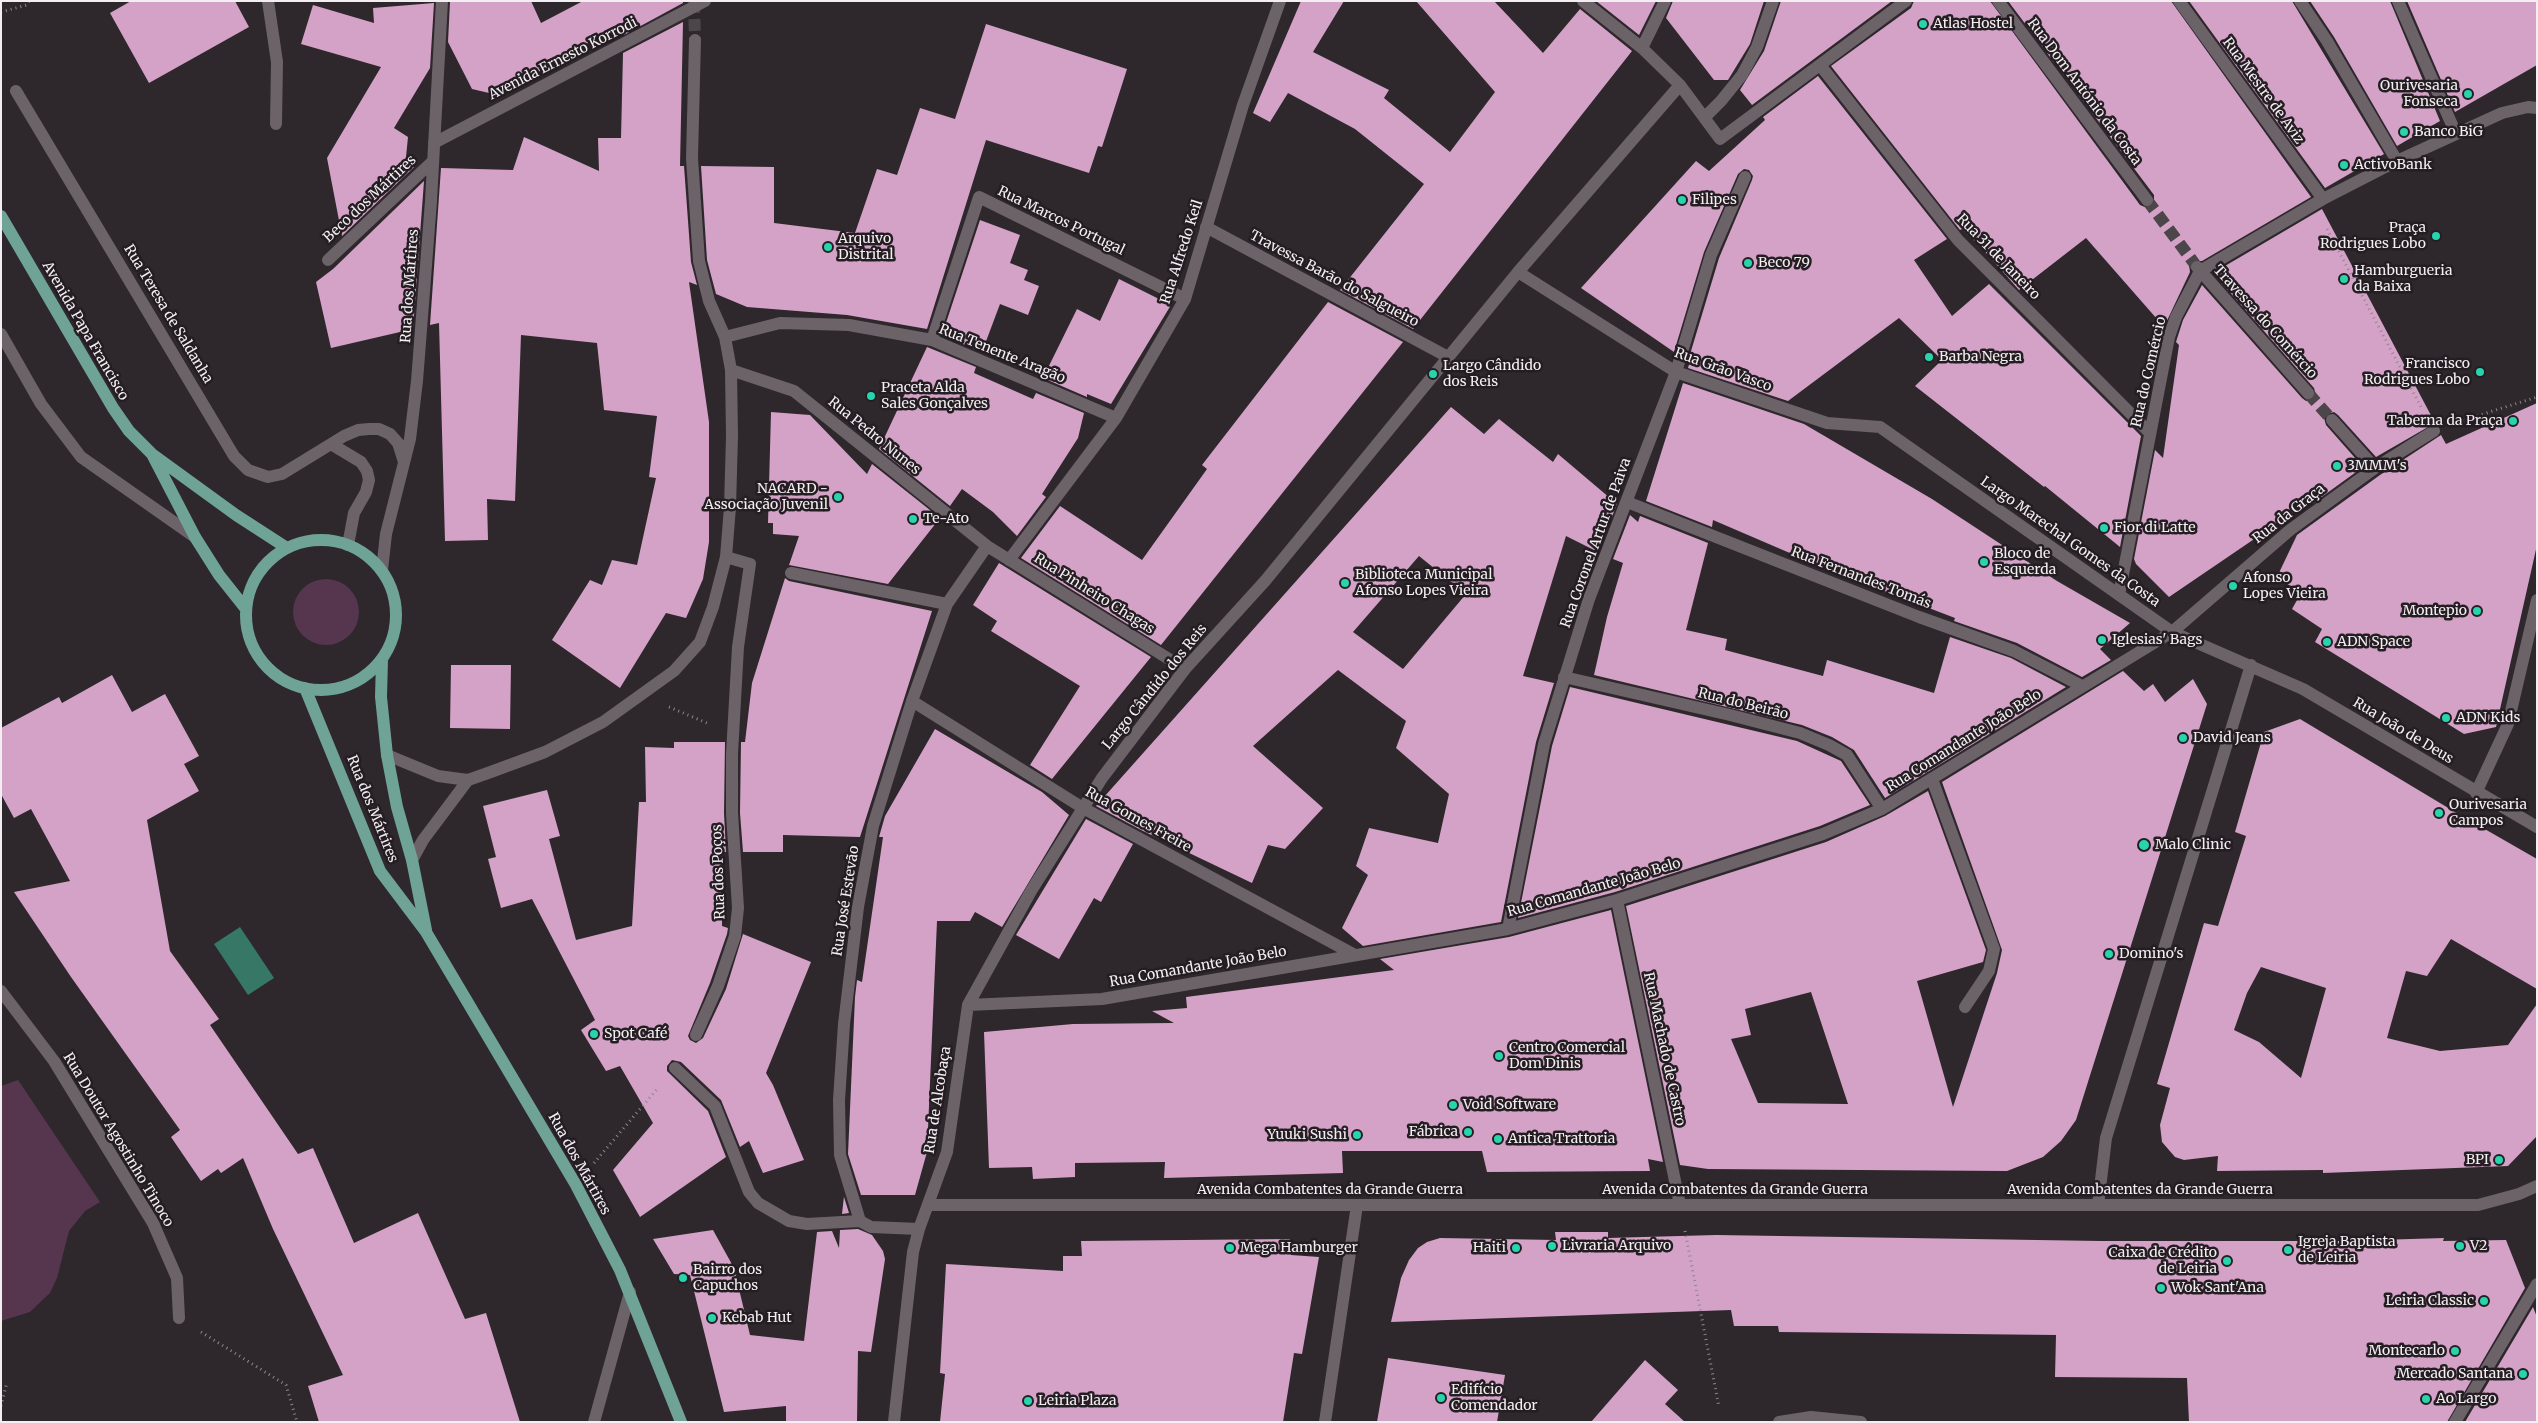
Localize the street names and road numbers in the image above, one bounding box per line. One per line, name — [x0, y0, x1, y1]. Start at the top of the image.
street label: Avenida Ernesto Korrodi — [486, 14, 640, 104]
street label: Rua Dom António da Costa — [2023, 15, 2145, 169]
street label: Rua Mestre de Aviz — [2219, 34, 2307, 148]
street label: Beco dos Mártires — [320, 152, 420, 246]
street label: Rua Marcos Portugal — [995, 183, 1127, 259]
street label: Rua Alfredo Keil — [1157, 198, 1207, 306]
street label: Rua 31 de Janeiro — [1953, 211, 2043, 303]
street label: Travessa Barão do Salgueiro — [1247, 227, 1421, 331]
street label: Rua dos Mártires — [398, 229, 422, 343]
street label: Rua Teresa de Saldanha — [120, 242, 216, 386]
street label: Avenida Papa Francisco — [38, 259, 132, 403]
street label: Travessa do Comércio — [2210, 262, 2320, 382]
street label: Rua do Comércio — [2128, 315, 2170, 429]
street label: Rua Tenente Aragão — [936, 321, 1068, 387]
street label: Rua Grão Vasco — [1672, 345, 1774, 395]
street label: Rua Pedro Nunes — [824, 394, 924, 478]
street label: Rua Coronel Artur de Paiva — [1557, 456, 1635, 630]
street label: Largo Marechal Gomes da Costa — [1977, 473, 2163, 611]
street label: Rua da Graça — [2250, 481, 2328, 547]
street label: Rua Fernandes Tomás — [1789, 544, 1933, 612]
street label: Rua Pinheiro Chagas — [1031, 550, 1157, 638]
street label: Largo Cândido dos Reis — [1099, 621, 1211, 753]
street label: Rua do Beirão — [1696, 685, 1790, 723]
street label: Rua Comandante João Belo — [1883, 686, 2045, 796]
street label: Rua João de Deus — [2350, 694, 2456, 768]
street label: Rua dos Mártires — [343, 753, 401, 865]
street label: Rua Gomes Freire — [1082, 784, 1194, 856]
street label: Rua dos Poços — [709, 824, 729, 920]
street label: Rua José Estevão — [829, 844, 863, 958]
street label: Rua Comandante João Belo — [1505, 855, 1683, 921]
street label: Rua Comandante João Belo — [1108, 943, 1288, 991]
street label: Rua Machado de Castro — [1639, 971, 1689, 1127]
street label: Rua de Alcobaça — [921, 1045, 955, 1155]
street label: Rua Doutor Agostinho Tinoco — [59, 1050, 177, 1230]
street label: Rua dos Mártires — [544, 1110, 614, 1218]
street label: Avenida Combatentes da Grande Guerra — [1197, 1182, 1463, 1198]
street label: Avenida Combatentes da Grande Guerra — [1602, 1182, 1868, 1198]
street label: Avenida Combatentes da Grande Guerra — [2007, 1182, 2273, 1198]

